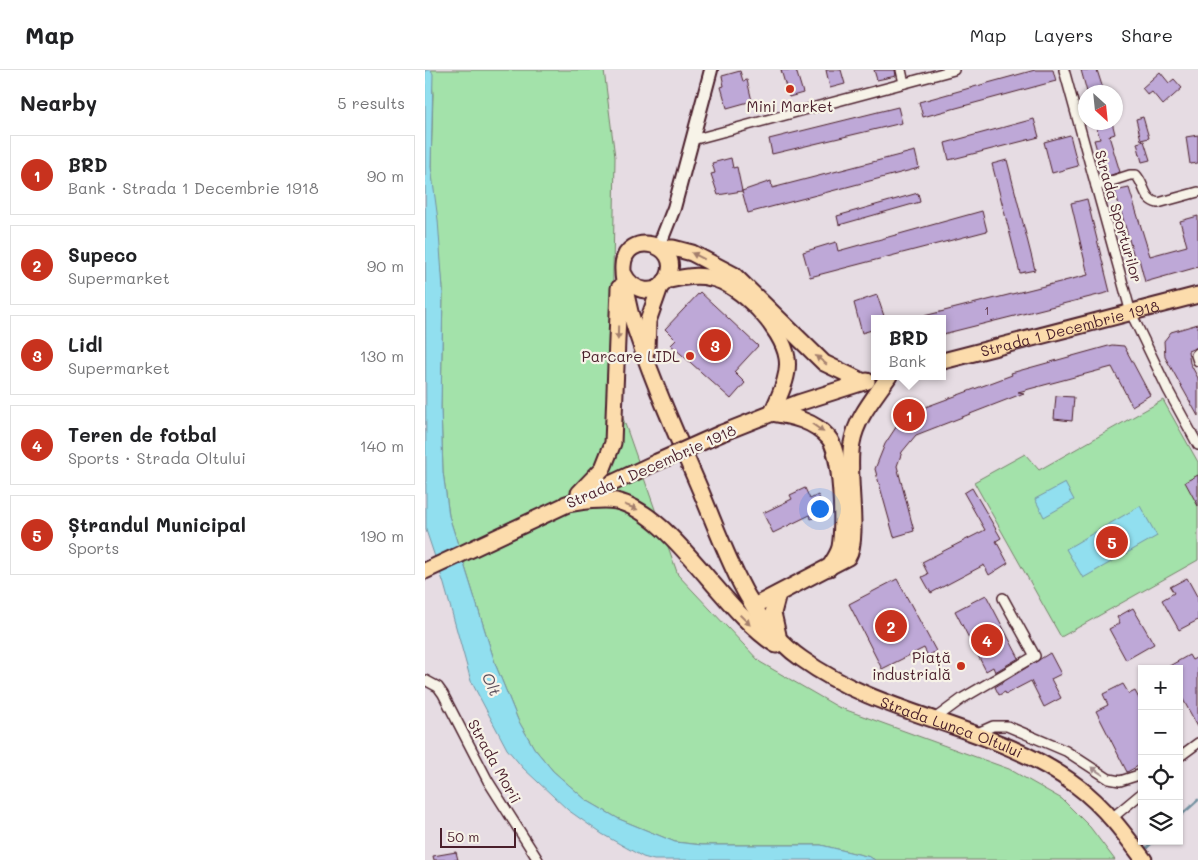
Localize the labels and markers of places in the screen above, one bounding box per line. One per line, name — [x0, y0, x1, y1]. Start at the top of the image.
marker: Mini Market — [784, 83, 796, 95]
place label: Mini Market — [747, 96, 833, 116]
pin: 3 — [699, 326, 731, 364]
place label: Parcare LIDL — [582, 346, 680, 366]
marker: Parcare LIDL — [684, 350, 696, 362]
pin: 1 — [893, 396, 925, 434]
pin: 5 — [1096, 523, 1128, 561]
pin: 2 — [875, 607, 907, 645]
pin: 4 — [971, 621, 1003, 659]
place label: Piață industrială — [872, 647, 951, 684]
marker: Piață industrială — [955, 660, 967, 672]

